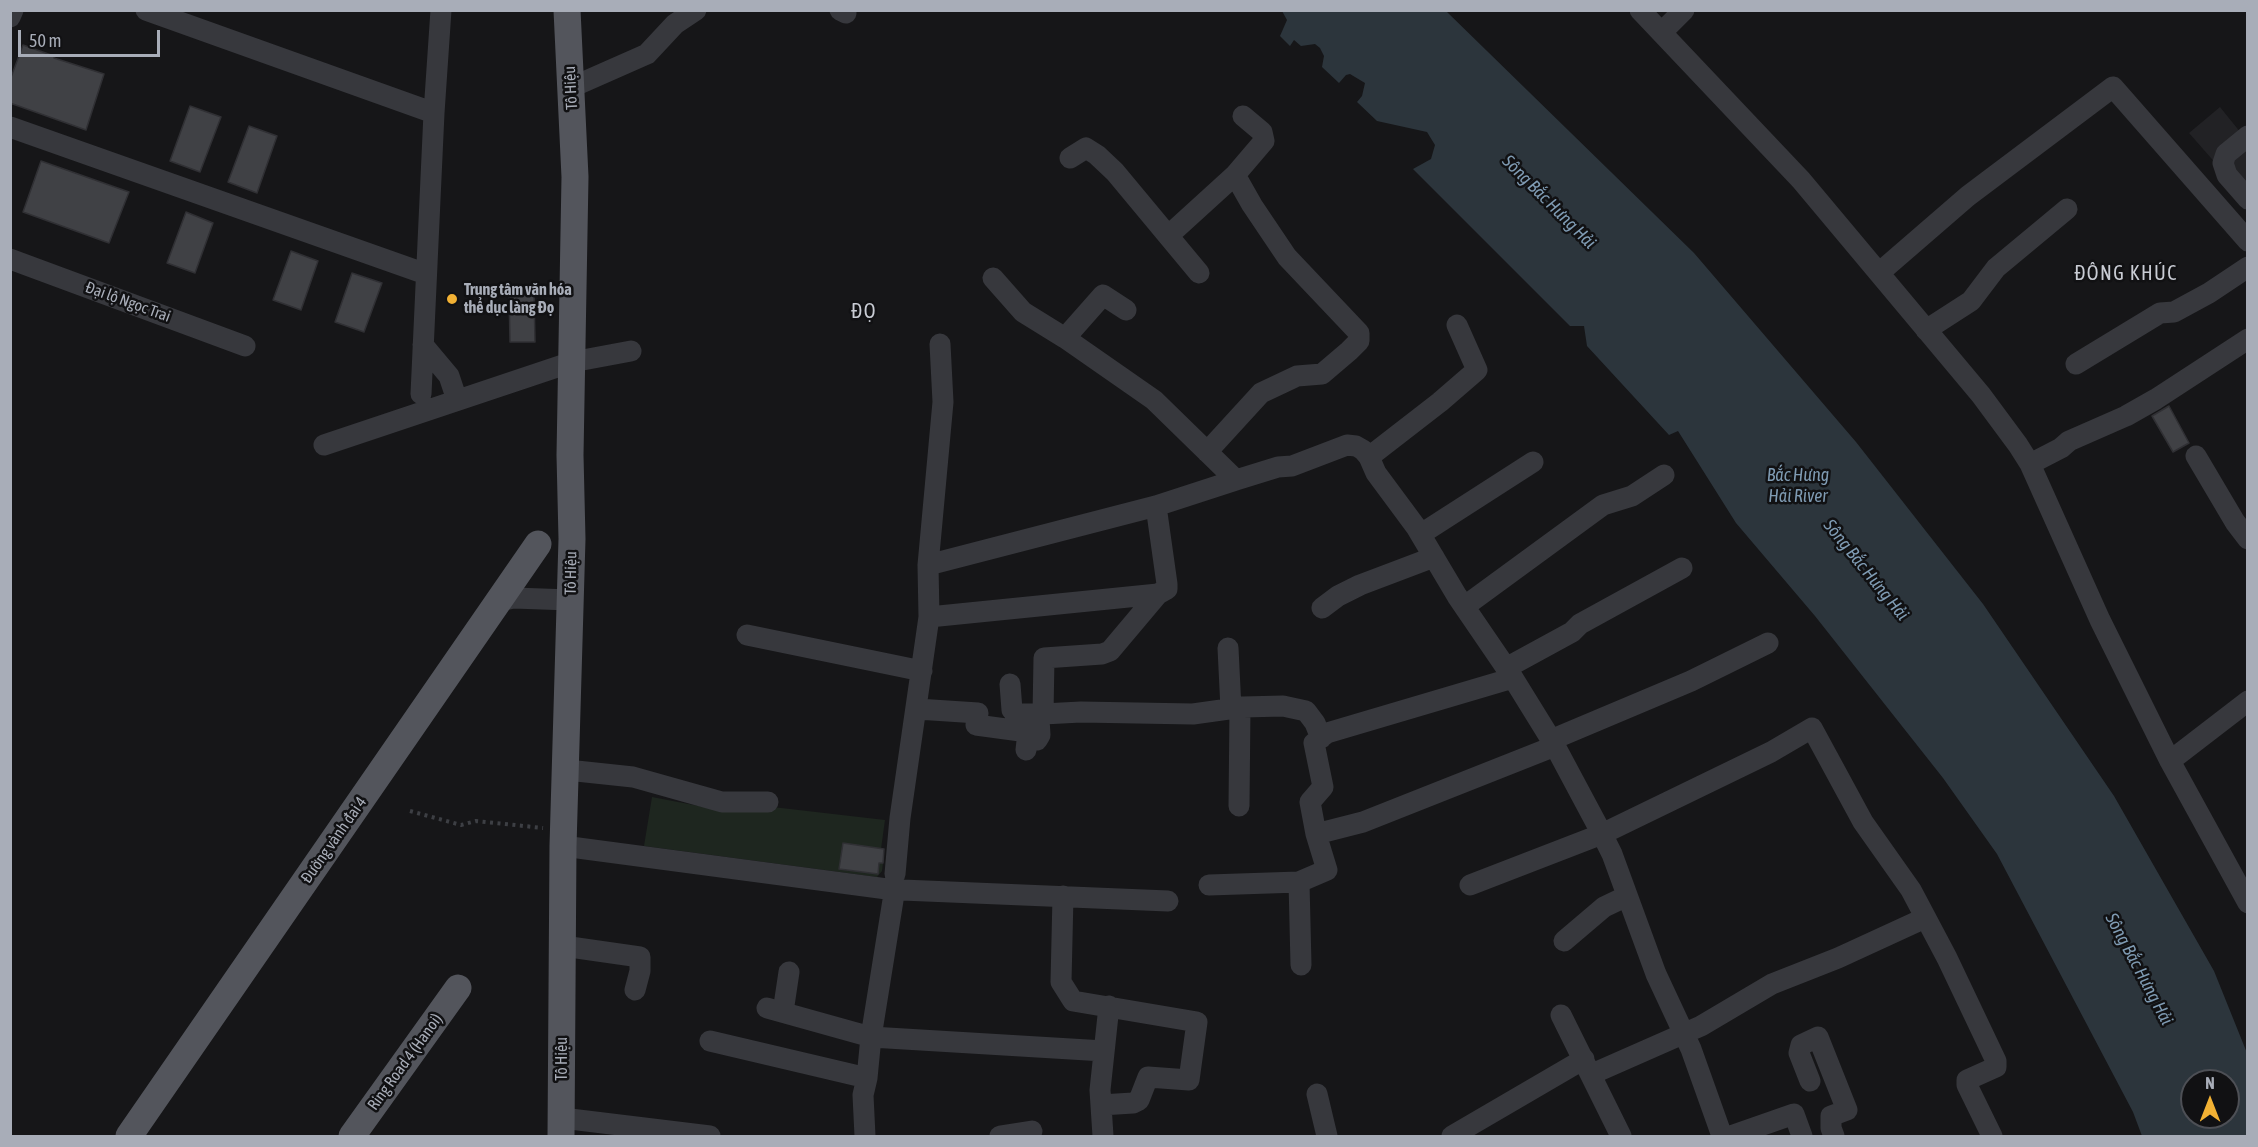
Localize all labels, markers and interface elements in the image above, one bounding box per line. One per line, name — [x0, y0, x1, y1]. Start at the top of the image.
scale bar — [21, 18, 164, 56]
text: 50 m — [29, 30, 61, 51]
street label: Tô Hiệu — [560, 66, 582, 110]
water label: Sông Bắc Hưng Hải — [1498, 151, 1600, 253]
district label: ĐÔNG KHÚC — [2074, 262, 2178, 286]
street label: Đại lộ Ngọc Trai — [83, 278, 173, 326]
place label: Trung tâm văn hóa thể dục làng Đọ — [464, 280, 572, 318]
marker: Trung tâm văn hóa thể dục làng Đọ — [445, 292, 459, 306]
district label: ĐỌ — [851, 300, 877, 324]
water label: Bắc Hưng Hải River — [1767, 464, 1829, 506]
water label: Sông Bắc Hưng Hải — [1819, 515, 1913, 625]
street label: Tô Hiệu — [561, 551, 581, 595]
street label: Đường vành đai 4 — [297, 793, 371, 887]
water label: Sông Bắc Hưng Hải — [2100, 909, 2178, 1029]
street label: Ring Road 4 (Hanoi) — [364, 1010, 446, 1114]
street label: Tô Hiệu — [552, 1037, 572, 1081]
north arrow — [2180, 1069, 2240, 1129]
text: N — [2205, 1074, 2215, 1092]

